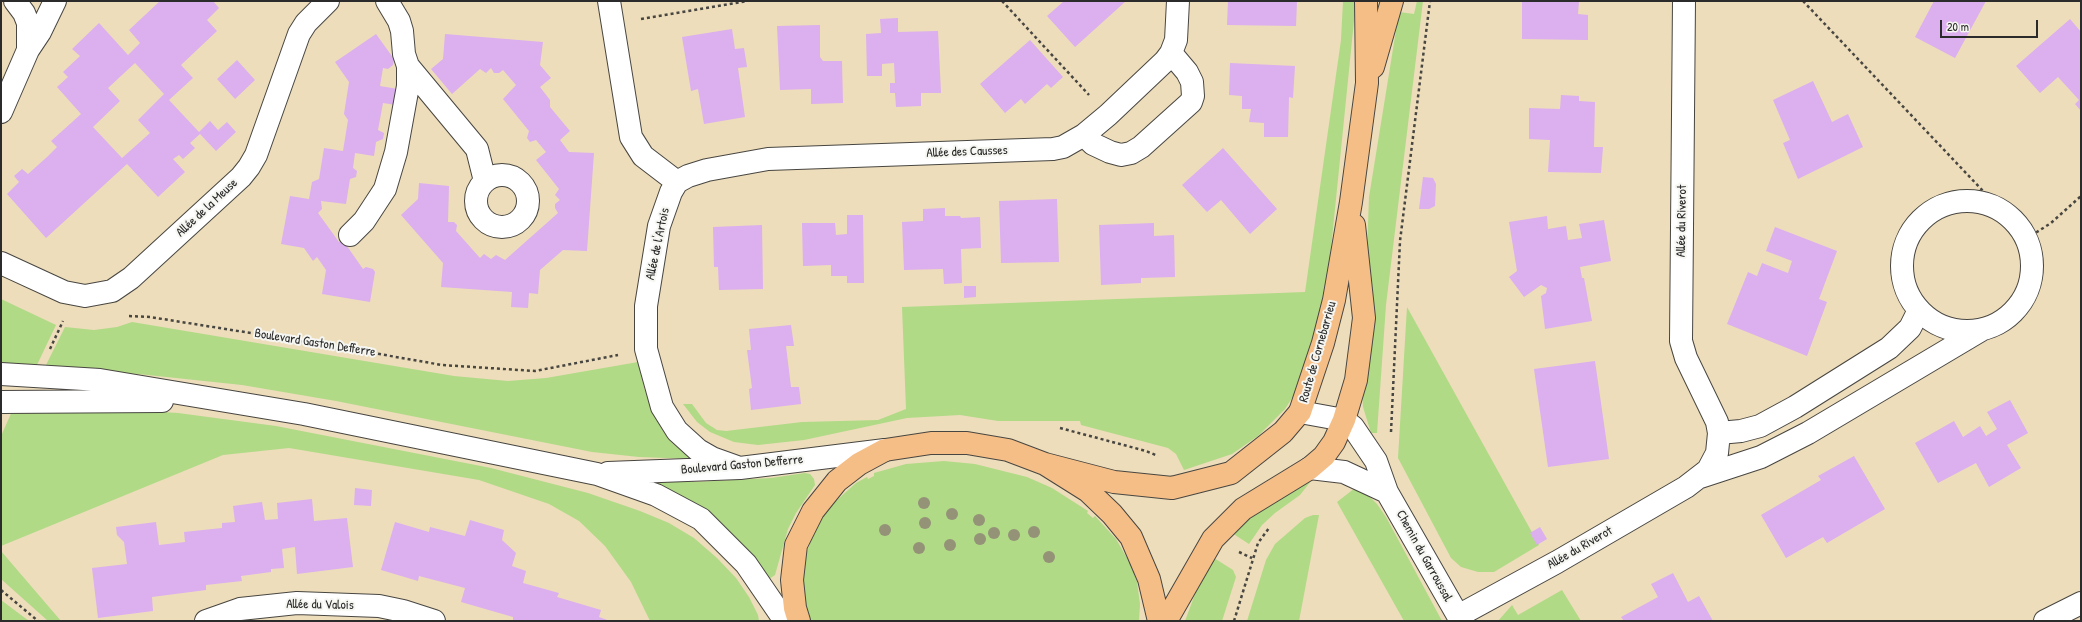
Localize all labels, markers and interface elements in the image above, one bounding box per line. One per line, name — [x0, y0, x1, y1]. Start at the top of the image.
scale bar — [1942, 12, 2040, 38]
text: 20 m — [1947, 18, 1969, 35]
street label: Allée des Causses — [926, 143, 1008, 161]
street label: Allée de la Meuse — [173, 176, 241, 240]
street label: Allée du Riverot — [1674, 185, 1690, 257]
street label: Allée de l'Artois — [643, 207, 673, 281]
street label: Route de Cornebarrieu — [1296, 300, 1340, 404]
street label: Boulevard Gaston Defferre — [253, 326, 377, 360]
street label: Boulevard Gaston Defferre — [680, 452, 804, 478]
street label: Chemin du Garroussal — [1392, 508, 1456, 604]
street label: Allée du Riverot — [1545, 523, 1615, 573]
street label: Allée du Valois — [286, 597, 354, 613]

